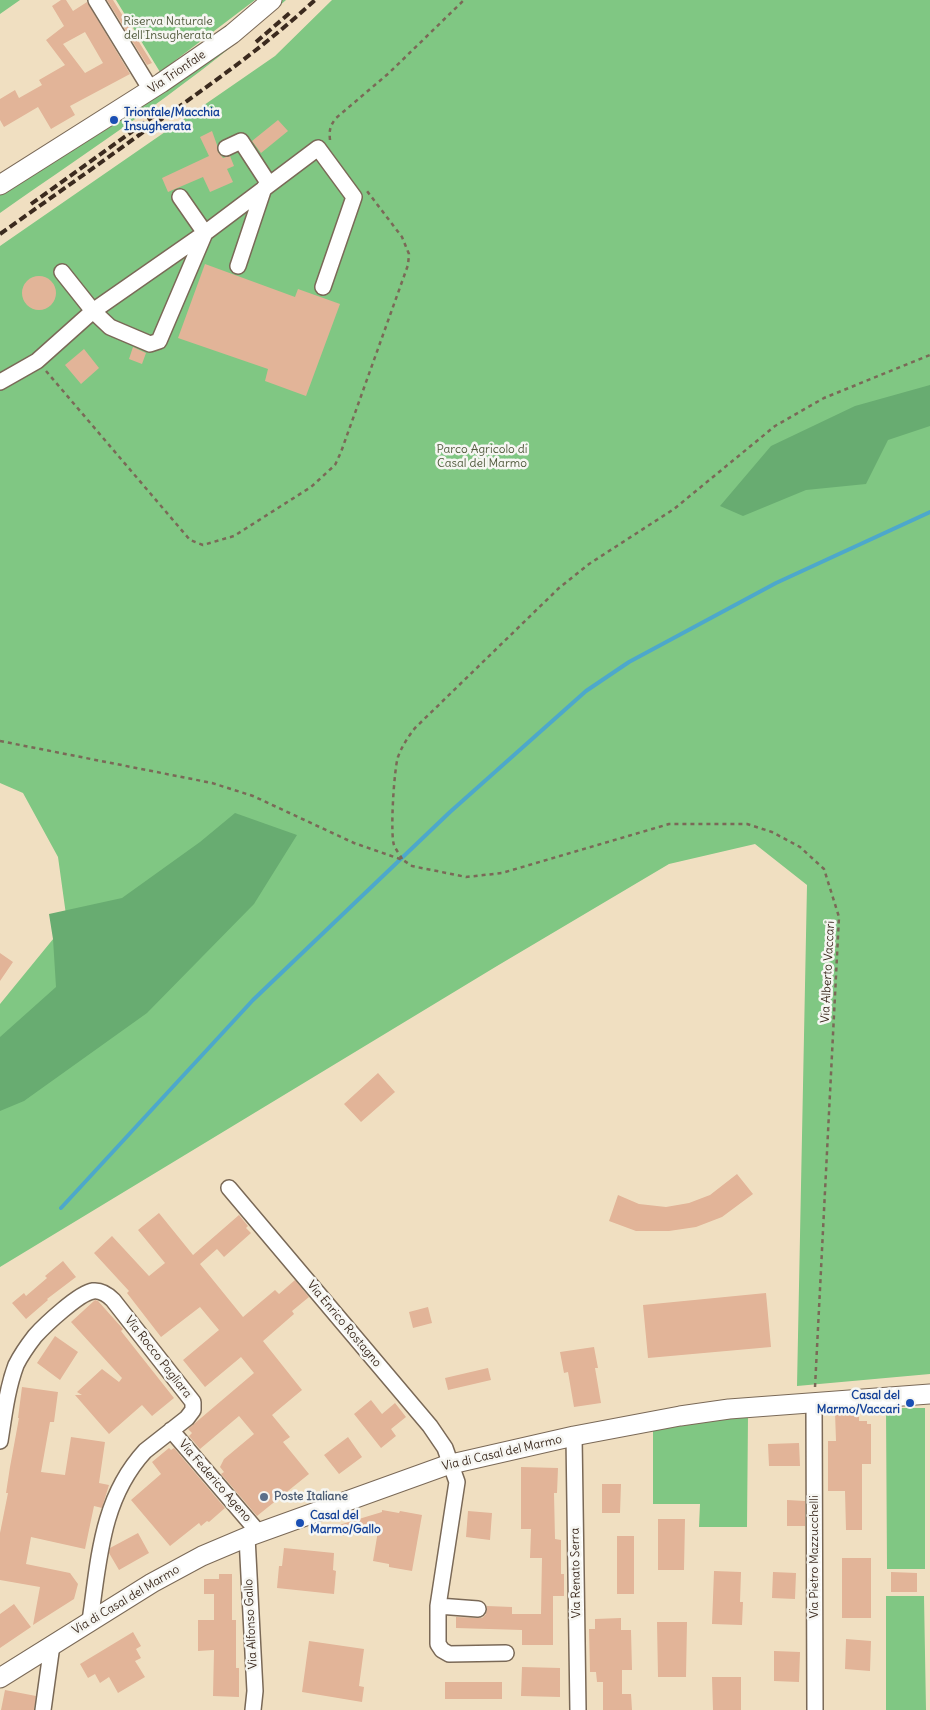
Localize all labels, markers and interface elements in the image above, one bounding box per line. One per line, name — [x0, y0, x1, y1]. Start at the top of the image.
park label: Riserva Naturale dell'Insugherata — [123, 15, 213, 43]
street label: Via Trionfale — [145, 47, 209, 97]
place label: Trionfale/Macchia Insugherata — [124, 106, 220, 134]
marker: Trionfale/Macchia Insugherata — [108, 114, 120, 126]
park label: Parco Agricolo di Casal del Marmo — [437, 443, 527, 471]
street label: Via Alberto Vaccari — [818, 921, 838, 1023]
street label: Via Enrico Rostagno — [304, 1278, 384, 1370]
street label: Via Rocco Pagliara — [122, 1313, 194, 1401]
place label: Casal del Marmo/Vaccari — [817, 1389, 900, 1417]
marker: Casal del Marmo/Vaccari — [904, 1397, 916, 1409]
street label: Via di Casal del Marmo — [441, 1432, 563, 1474]
street label: Via Federico Ageno — [176, 1437, 254, 1525]
place label: Poste Italiane — [274, 1490, 348, 1504]
marker: Poste Italiane — [258, 1491, 270, 1503]
street label: Via Pietro Mazzucchelli — [808, 1495, 822, 1619]
place label: Casal del Marmo/Gallo — [310, 1509, 381, 1537]
marker: Casal del Marmo/Gallo — [294, 1517, 306, 1529]
street label: Via Renato Serra — [568, 1527, 584, 1619]
street label: Via di Casal del Marmo — [70, 1562, 182, 1638]
street label: Via Alfonso Gallo — [241, 1578, 261, 1670]

